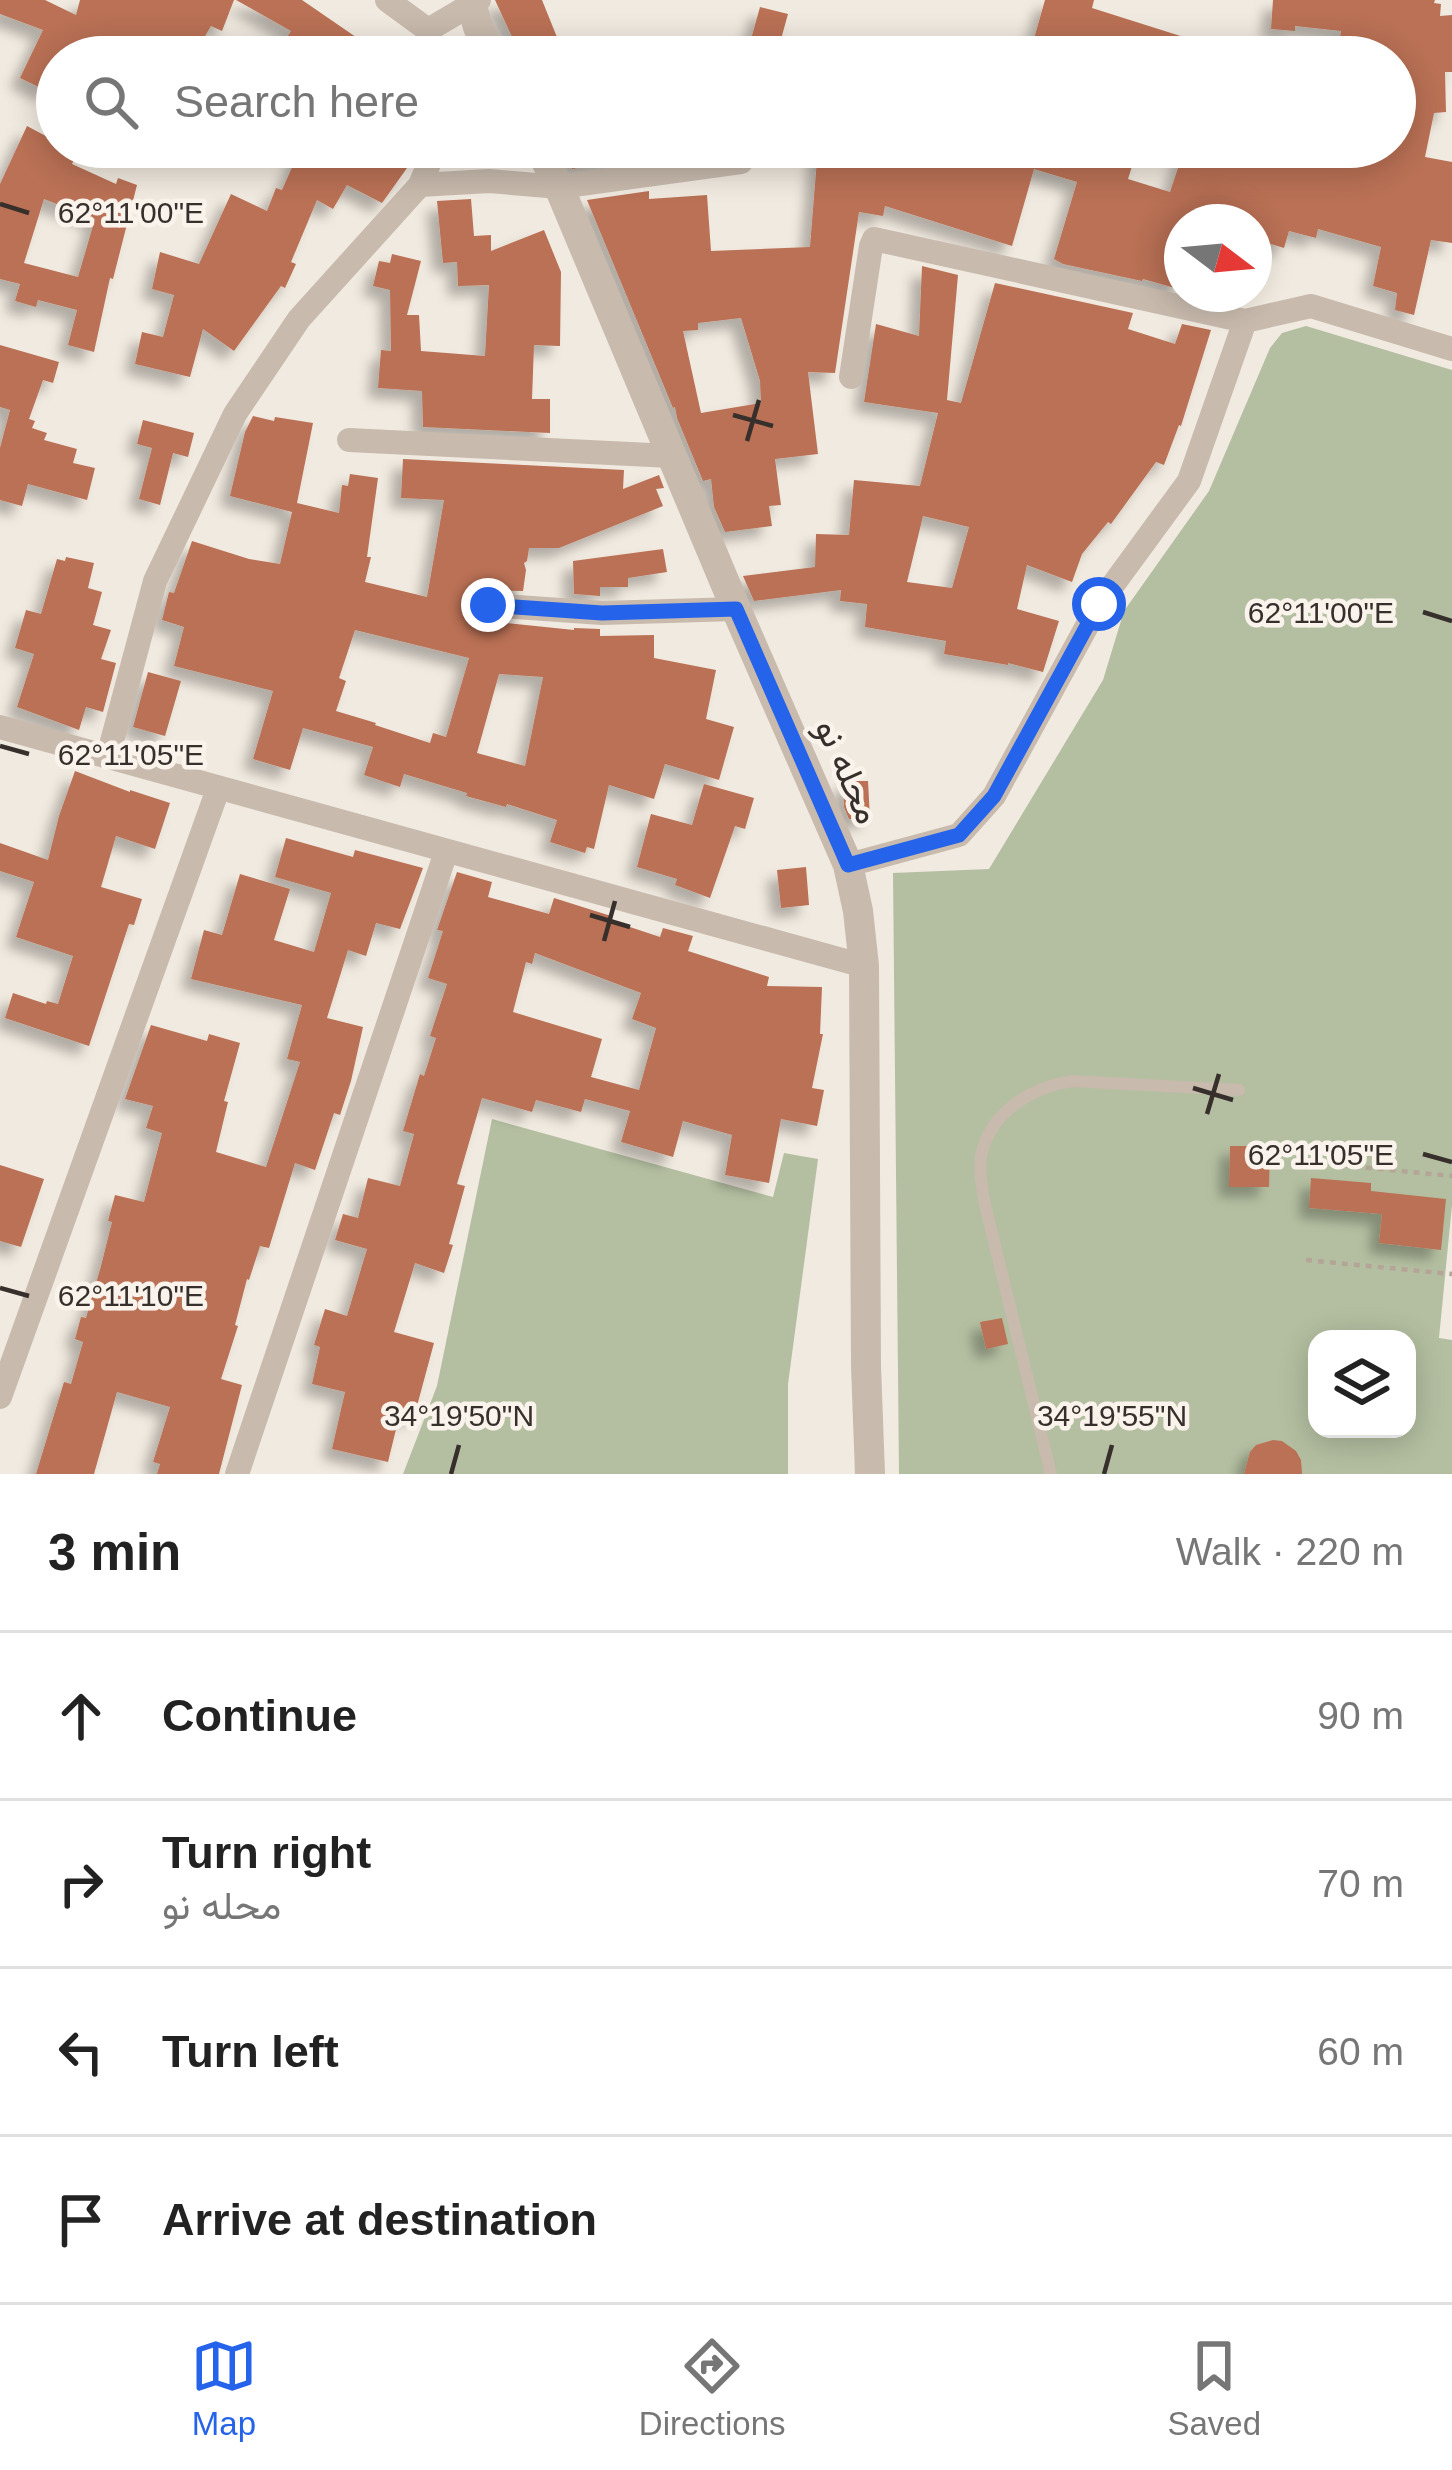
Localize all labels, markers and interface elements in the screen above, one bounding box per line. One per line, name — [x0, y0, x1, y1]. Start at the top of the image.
search box — [36, 36, 1416, 168]
icon: search — [78, 69, 144, 135]
text: Search here — [174, 76, 419, 127]
text: 62°11'00"E — [58, 196, 204, 229]
north arrow — [1164, 204, 1272, 312]
route start — [1072, 577, 1126, 631]
route end — [461, 578, 515, 632]
text: 62°11'00"E — [1248, 596, 1394, 629]
street label: محله نو — [806, 713, 890, 831]
text: 62°11'05"E — [58, 738, 204, 771]
text: 62°11'05"E — [1248, 1138, 1394, 1171]
text: 62°11'10"E — [58, 1279, 204, 1312]
map controls — [1308, 1330, 1416, 1438]
button: layers — [1308, 1330, 1416, 1438]
text: 34°19'50"N — [384, 1399, 534, 1432]
text: 34°19'55"N — [1037, 1399, 1187, 1432]
text: 3 min — [48, 1524, 181, 1581]
text: Walk · 220 m — [1176, 1530, 1404, 1573]
icon: ahead — [48, 1683, 114, 1749]
text: Continue — [162, 1690, 357, 1741]
text: 90 m — [1317, 1694, 1404, 1737]
text: Turn right — [162, 1827, 371, 1878]
icon: right — [48, 1851, 114, 1917]
text: 70 m — [1317, 1862, 1404, 1905]
text: محله نو — [162, 1884, 281, 1927]
icon: left — [48, 2019, 114, 2085]
text: Turn left — [162, 2026, 339, 2077]
text: 60 m — [1317, 2030, 1404, 2073]
icon: arrive — [48, 2187, 114, 2253]
text: Arrive at destination — [162, 2194, 597, 2245]
tab: Map — [191, 2333, 257, 2443]
tab: Directions — [639, 2333, 786, 2443]
tab: Saved — [1167, 2333, 1261, 2443]

